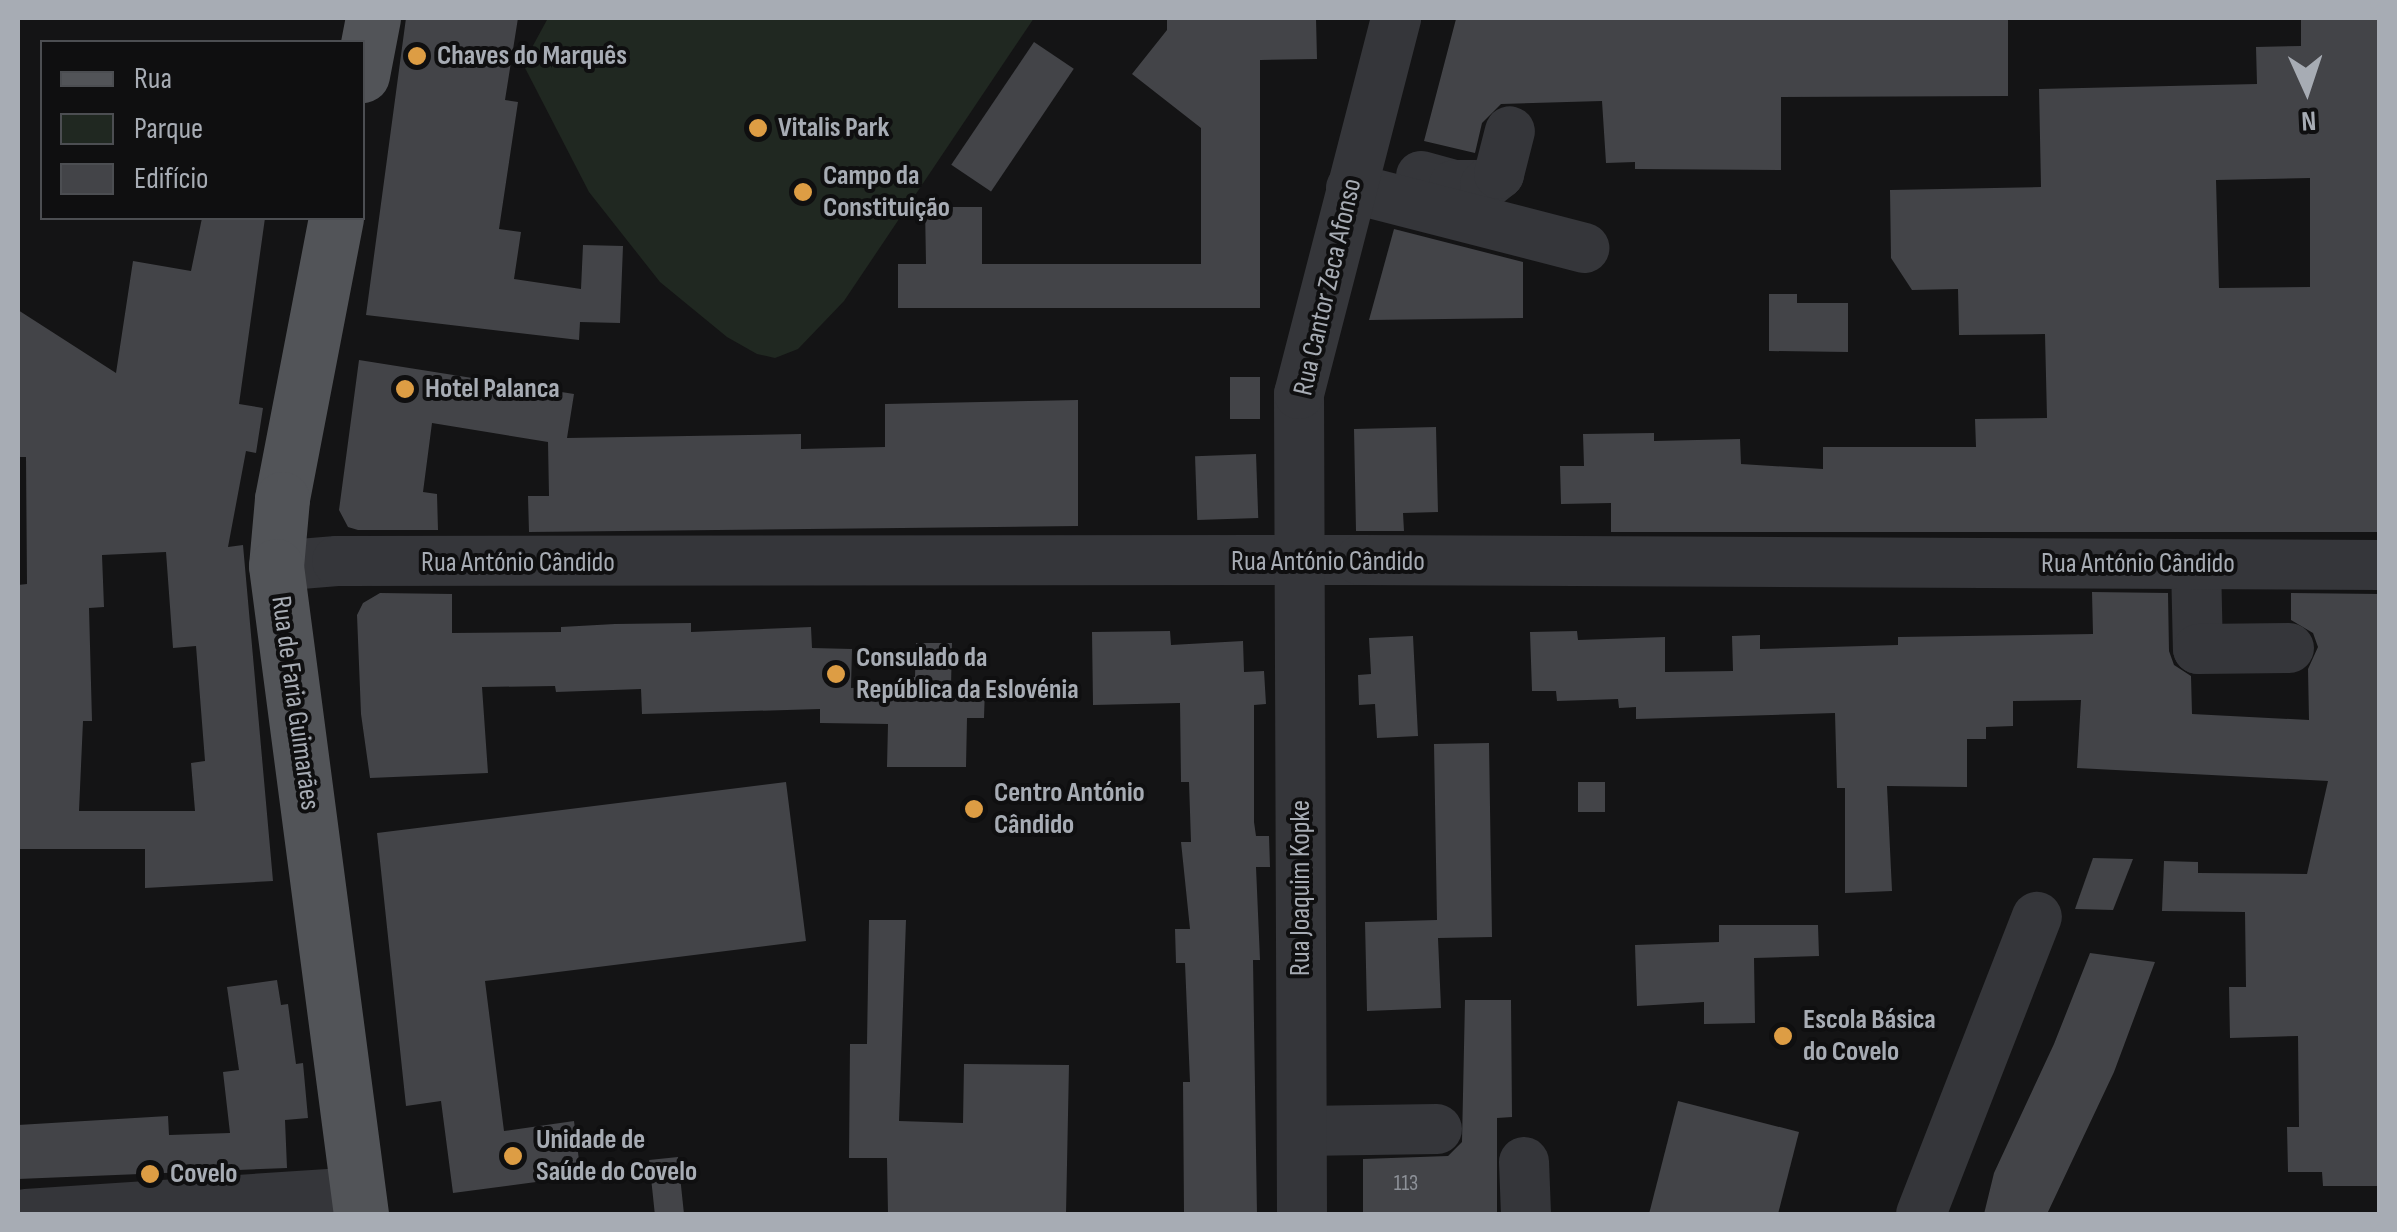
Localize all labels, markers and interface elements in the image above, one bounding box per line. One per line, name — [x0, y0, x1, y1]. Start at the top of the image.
place label: Chaves do Marquês — [437, 39, 627, 73]
legend — [40, 40, 365, 220]
north arrow — [2257, 40, 2357, 140]
marker: Chaves do Marquês — [406, 45, 428, 67]
text: Rua — [134, 61, 172, 97]
text: N — [2300, 104, 2317, 137]
text: Parque — [134, 111, 203, 147]
place label: Vitalis Park — [778, 111, 889, 145]
marker: Vitalis Park — [747, 117, 769, 139]
place label: Campo da Constituição — [823, 159, 950, 225]
text: Edifício — [134, 161, 209, 197]
street label: Rua Cantor Zeca Afonso — [1287, 175, 1369, 399]
marker: Campo da Constituição — [792, 181, 814, 203]
place label: Hotel Palanca — [425, 372, 560, 406]
marker: Hotel Palanca — [394, 378, 416, 400]
street label: Rua António Cândido — [1231, 545, 1425, 579]
street label: Rua António Cândido — [421, 546, 615, 580]
street label: Rua António Cândido — [2041, 547, 2235, 581]
street label: Rua de Faria Guimarães — [263, 594, 327, 812]
place label: Consulado da República da Eslovénia — [856, 641, 1079, 707]
marker: Consulado da República da Eslovénia — [825, 663, 847, 685]
place label: Centro António Cândido — [994, 776, 1145, 842]
marker: Centro António Cândido — [963, 798, 985, 820]
street label: Rua Joaquim Kopke — [1284, 800, 1318, 976]
place label: Escola Básica do Covelo — [1803, 1003, 1936, 1069]
marker: Escola Básica do Covelo — [1772, 1025, 1794, 1047]
place label: Unidade de Saúde do Covelo — [536, 1123, 697, 1189]
marker: Unidade de Saúde do Covelo — [500, 1143, 526, 1169]
place label: Covelo — [170, 1157, 237, 1191]
marker: Covelo — [139, 1163, 161, 1185]
house number: 113 — [1394, 1171, 1418, 1197]

